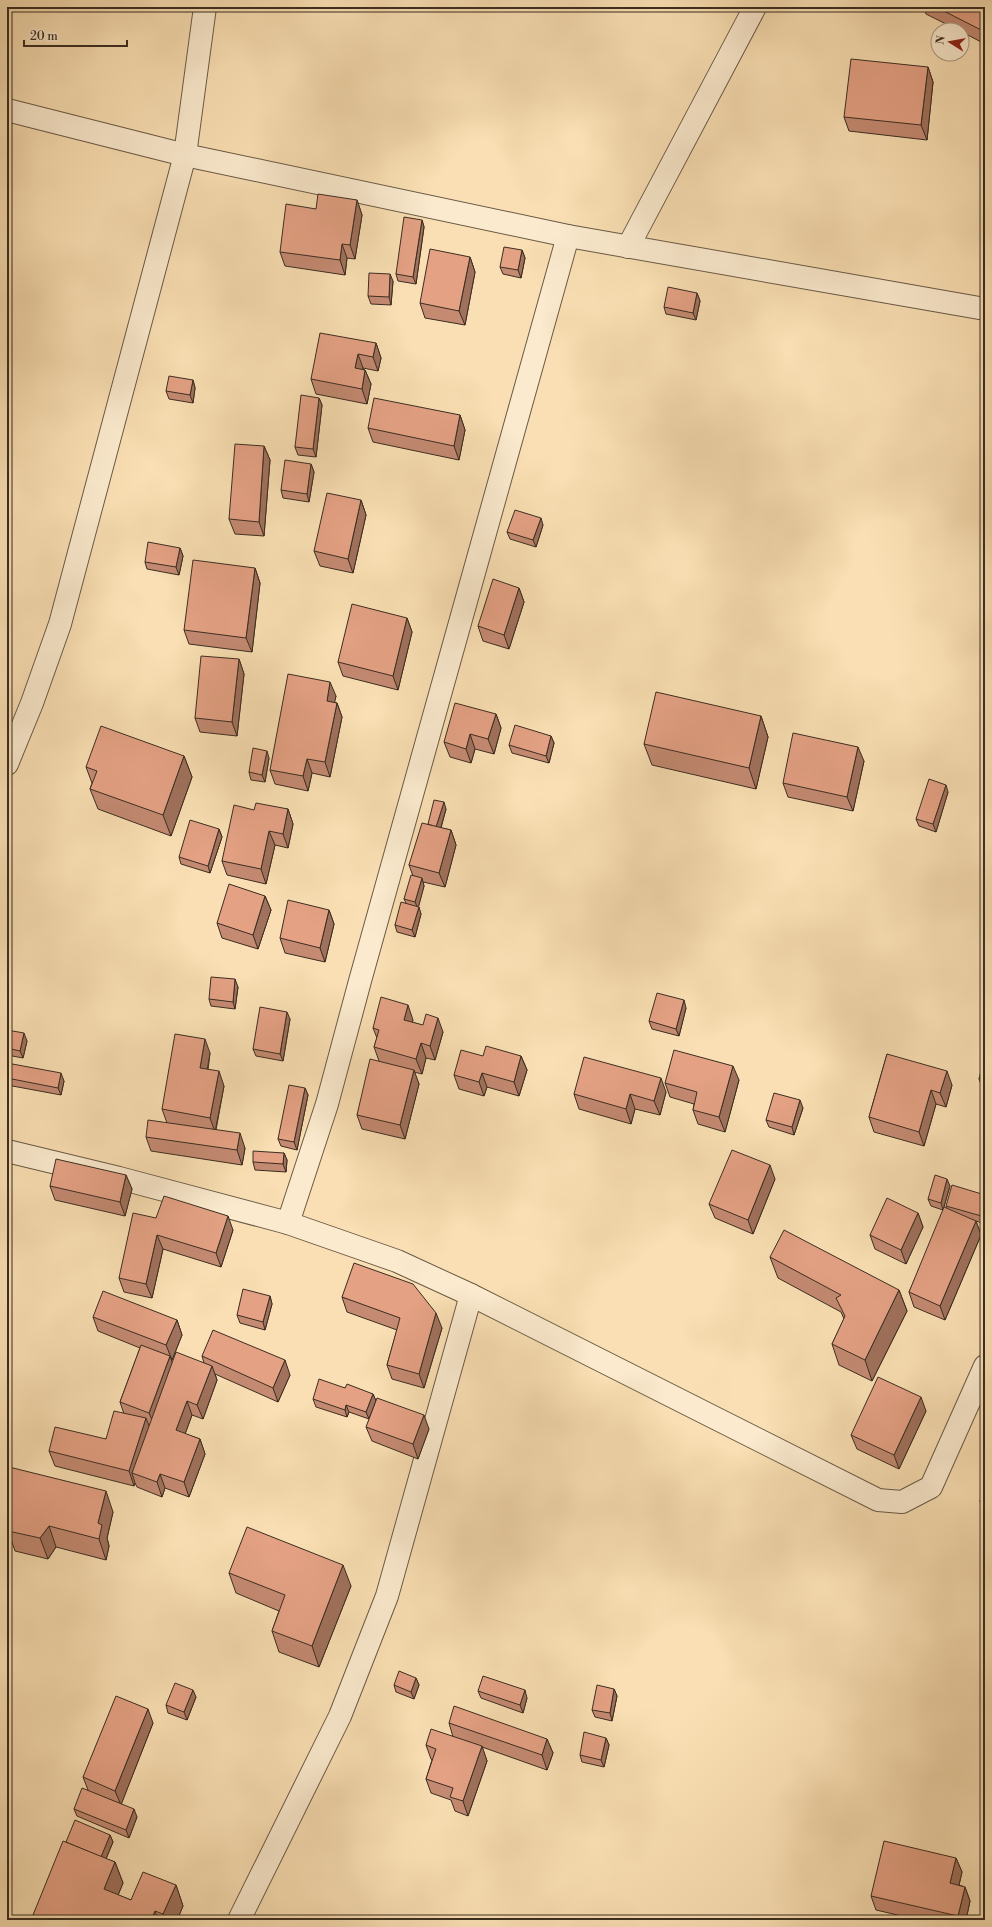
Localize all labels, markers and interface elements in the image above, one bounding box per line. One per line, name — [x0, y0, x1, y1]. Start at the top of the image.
scale bar — [24, 22, 127, 48]
north arrow — [930, 22, 970, 62]
text: 20 m — [30, 29, 58, 44]
text: N — [933, 34, 949, 46]

